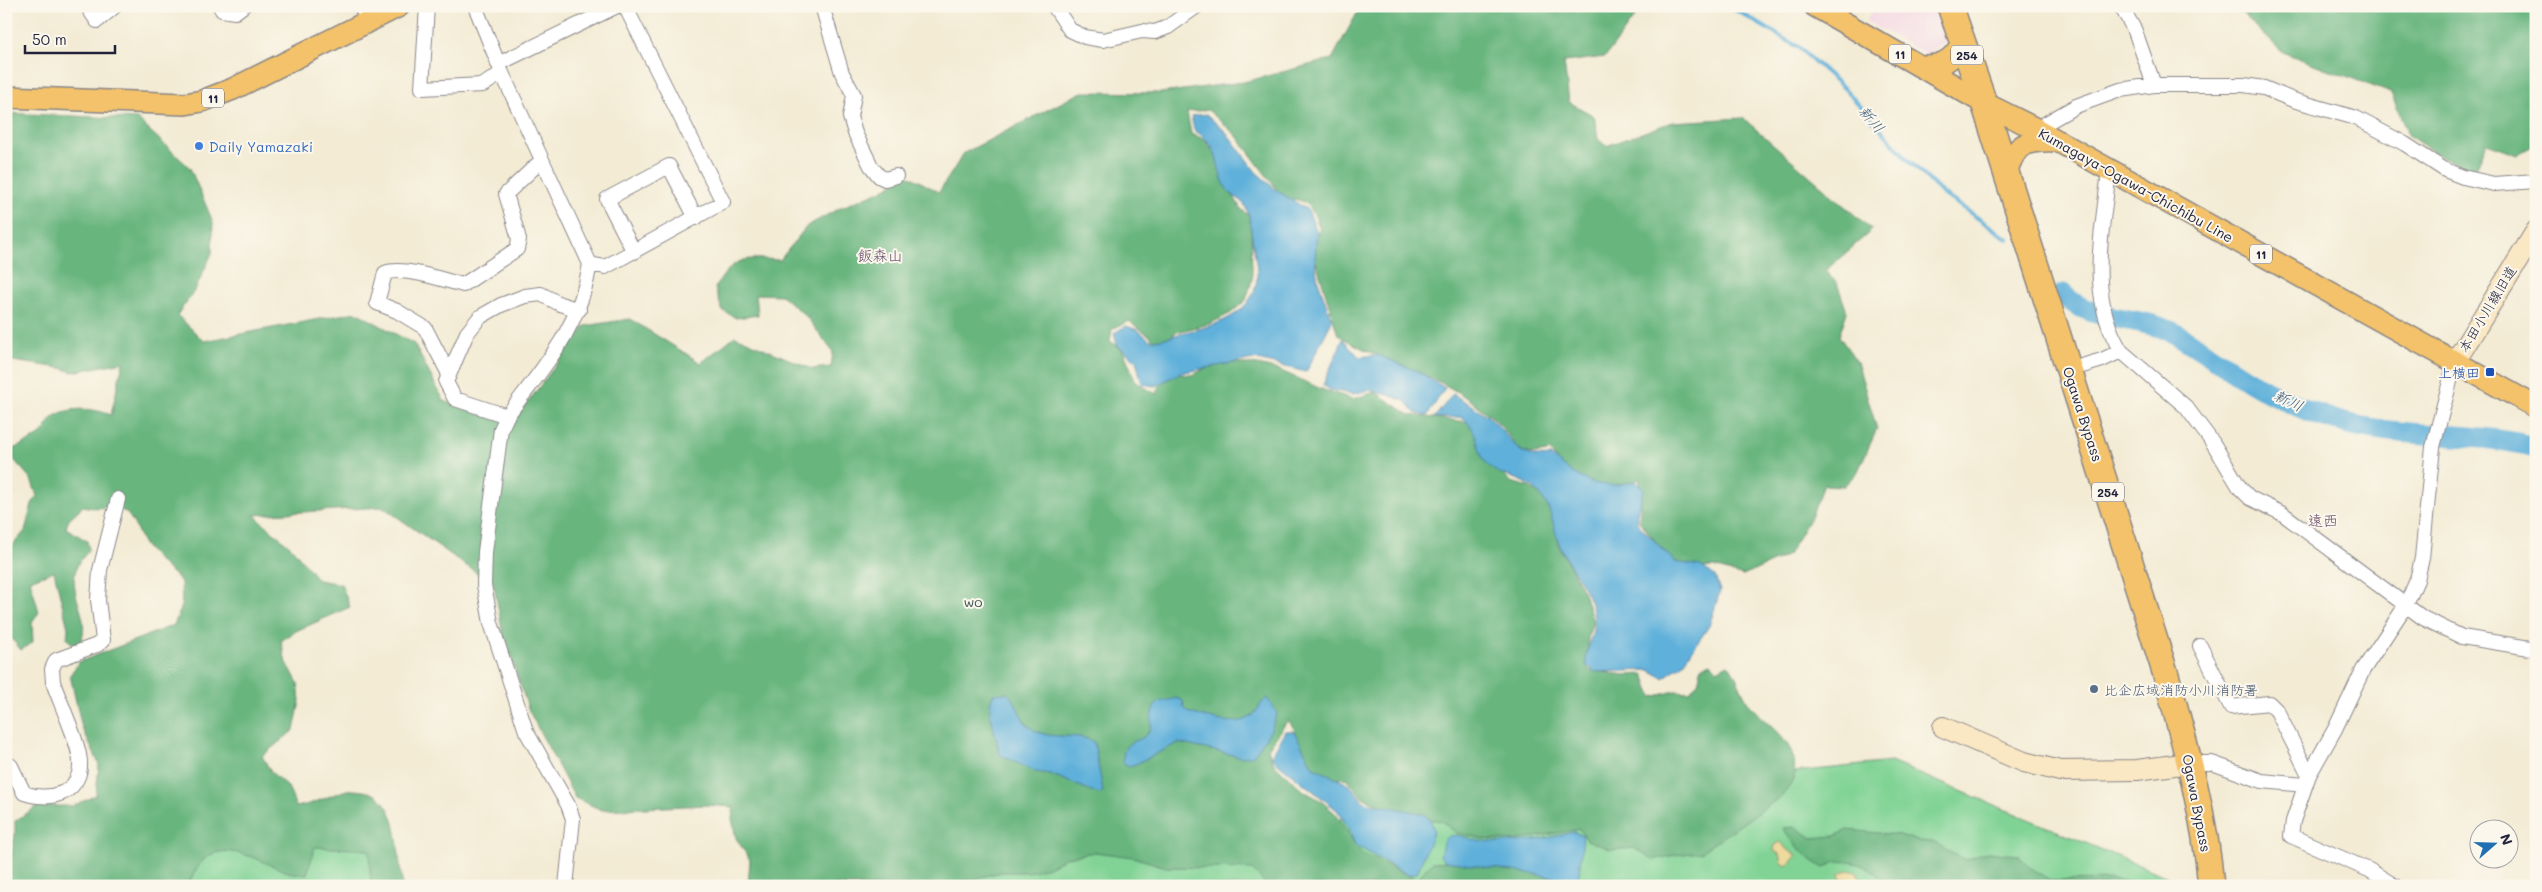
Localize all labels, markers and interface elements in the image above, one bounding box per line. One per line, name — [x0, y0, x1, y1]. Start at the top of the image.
scale bar — [25, 22, 115, 54]
text: 50 m — [32, 29, 67, 49]
road number: 11 — [1889, 44, 1911, 64]
road number: 254 — [1951, 46, 1983, 64]
road number: 11 — [202, 89, 224, 108]
water label: 新川 — [1855, 101, 1889, 137]
street label: Kumagaya-Ogawa-Chichibu Line — [2035, 123, 2237, 247]
place label: Daily Yamazaki — [209, 137, 313, 156]
marker: Daily Yamazaki — [193, 140, 205, 152]
road number: 11 — [2250, 244, 2272, 264]
district label: 飯森山 — [857, 245, 903, 265]
street label: 本田小川線旧道 — [2454, 262, 2520, 356]
place label: 上横田 — [2438, 363, 2480, 382]
street label: Ogawa Bypass — [2059, 364, 2107, 464]
marker: 上横田 — [2484, 366, 2496, 378]
water label: 新川 — [2271, 385, 2307, 415]
road number: 254 — [2092, 482, 2124, 502]
district label: 遠西 — [2308, 510, 2338, 530]
park label: wo — [963, 592, 983, 611]
place label: 比企広域消防小川消防署 — [2104, 680, 2258, 699]
marker: 比企広域消防小川消防署 — [2088, 683, 2100, 695]
street label: Ogawa Bypass — [2178, 753, 2216, 853]
north arrow — [2470, 820, 2520, 870]
text: N — [2496, 831, 2517, 848]

